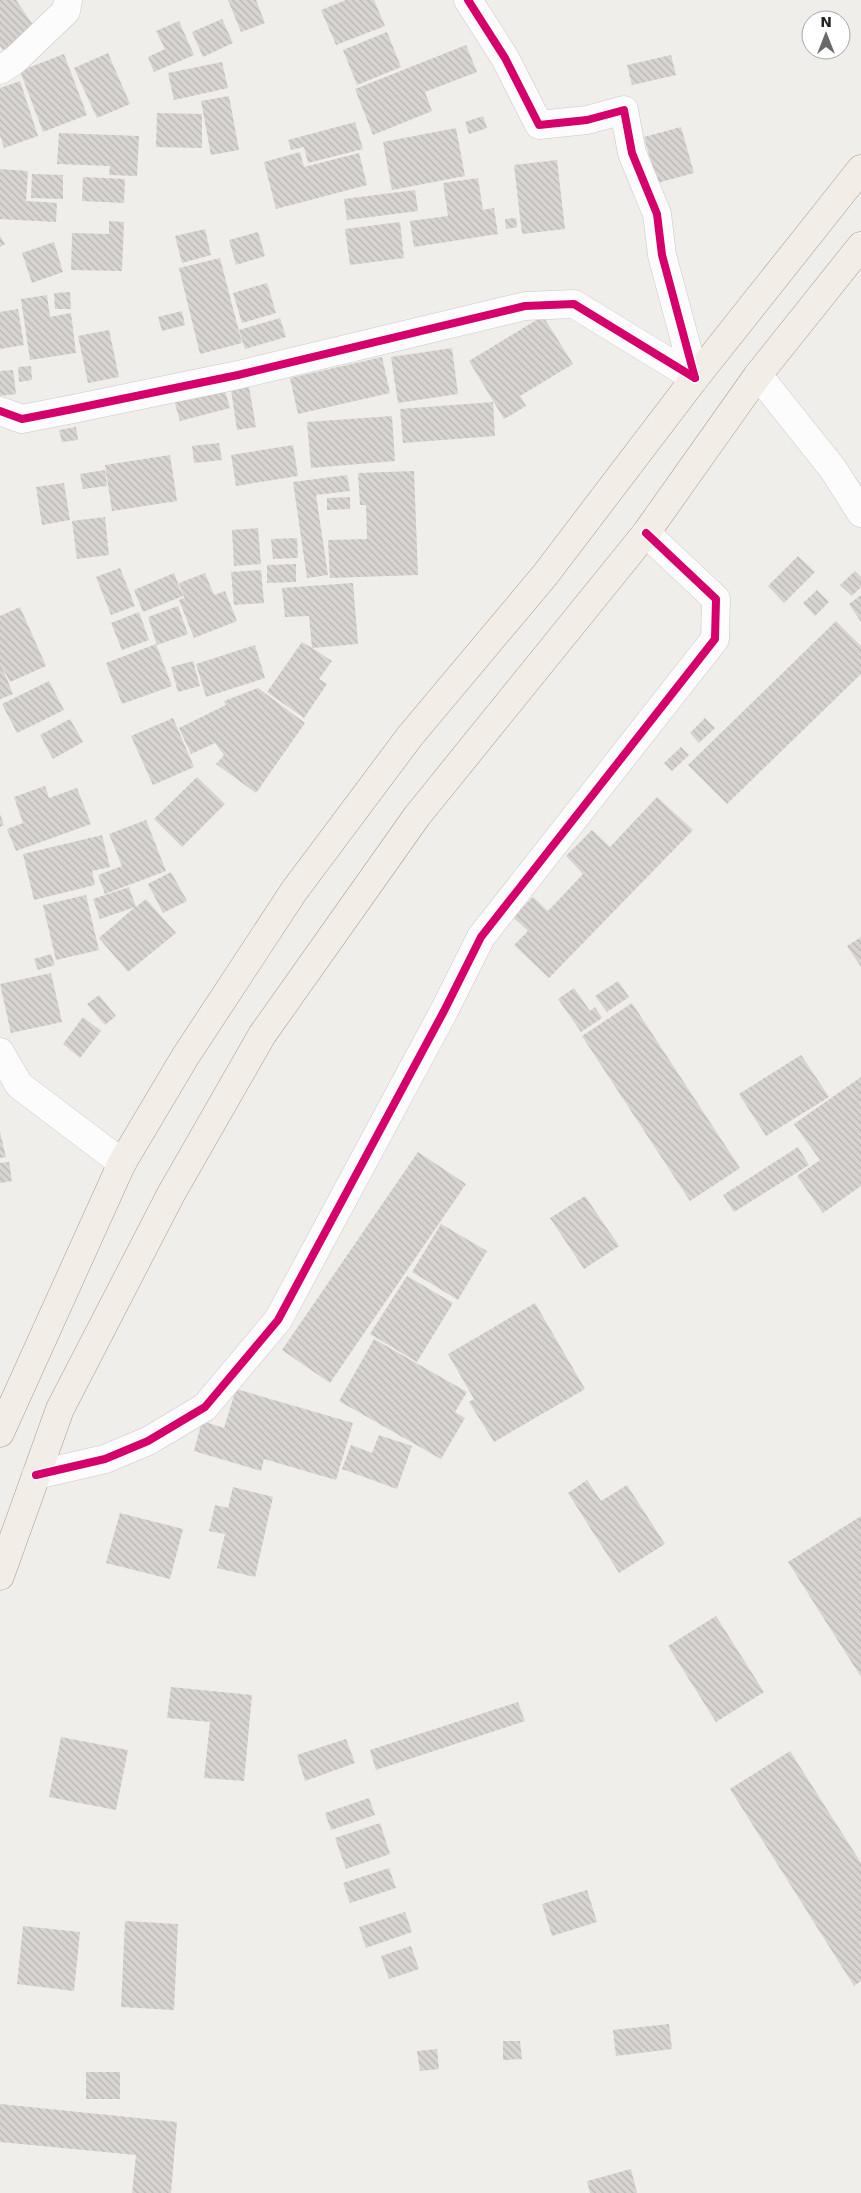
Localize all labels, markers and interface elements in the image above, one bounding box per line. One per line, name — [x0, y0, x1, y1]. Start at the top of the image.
north arrow — [801, 10, 851, 60]
text: N — [820, 14, 832, 30]

